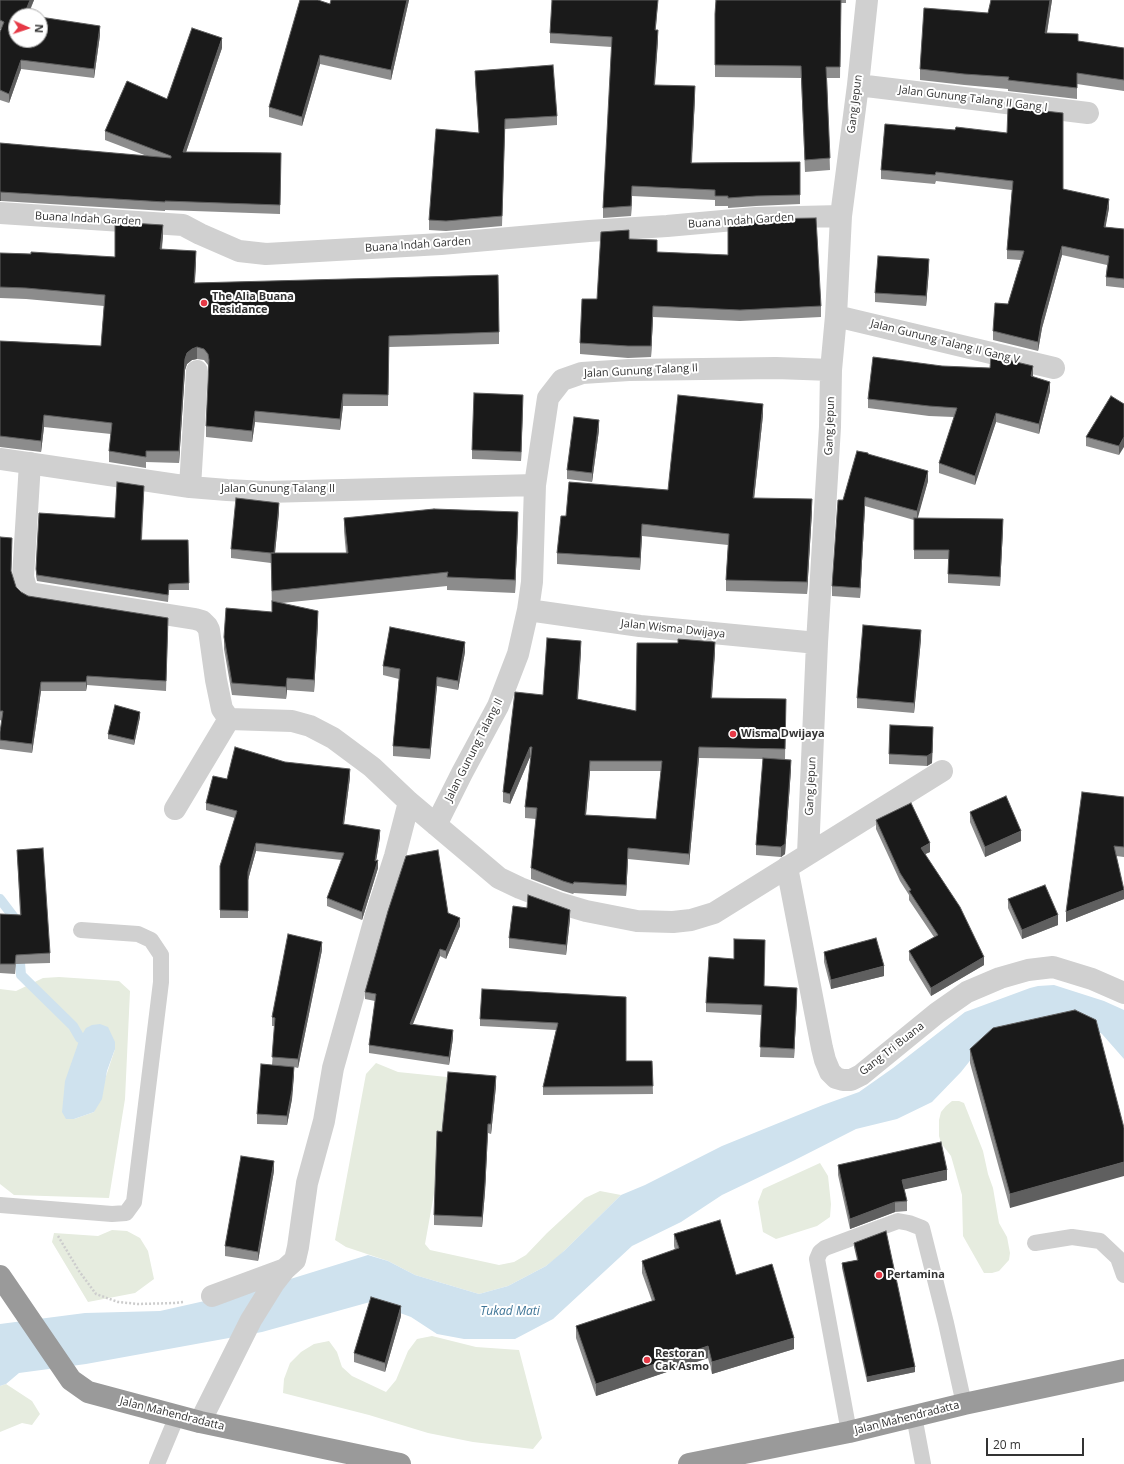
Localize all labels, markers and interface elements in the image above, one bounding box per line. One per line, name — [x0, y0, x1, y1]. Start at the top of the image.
north arrow — [8, 8, 48, 48]
text: N — [32, 24, 47, 33]
street label: Gang Jepun — [845, 74, 865, 134]
street label: Jalan Gunung Talang II Gang I — [898, 83, 1048, 115]
street label: Buana Indah Garden — [35, 210, 141, 228]
street label: Buana Indah Garden — [688, 211, 794, 231]
street label: Buana Indah Garden — [365, 235, 471, 255]
place label: The Alia Buana Residance — [212, 290, 294, 316]
marker: The Alia Buana Residance — [199, 298, 209, 308]
street label: Jalan Gunung Talang II Gang V — [869, 317, 1021, 367]
street label: Jalan Gunung Talang II — [584, 361, 698, 381]
street label: Gang Jepun — [822, 396, 838, 456]
street label: Jalan Gunung Talang II — [221, 482, 335, 496]
street label: Jalan Wisma Dwijaya — [620, 617, 726, 641]
street label: Jalan Gunung Talang II — [442, 696, 506, 804]
place label: Wisma Dwijaya — [741, 727, 825, 741]
marker: Wisma Dwijaya — [728, 729, 738, 739]
street label: Gang Jepun — [803, 756, 819, 816]
street label: Gang Tri Buana — [857, 1020, 927, 1078]
place label: Pertamina — [887, 1268, 945, 1282]
marker: Pertamina — [874, 1270, 884, 1280]
water label: Tukad Mati — [480, 1305, 540, 1319]
place label: Restoran Cak Asmo — [655, 1347, 709, 1373]
marker: Restoran Cak Asmo — [642, 1355, 652, 1365]
street label: Jalan Mahendradatta — [118, 1395, 226, 1433]
street label: Jalan Mahendradatta — [853, 1399, 961, 1437]
scale bar — [988, 1430, 1086, 1456]
text: 20 m — [993, 1436, 1021, 1453]

